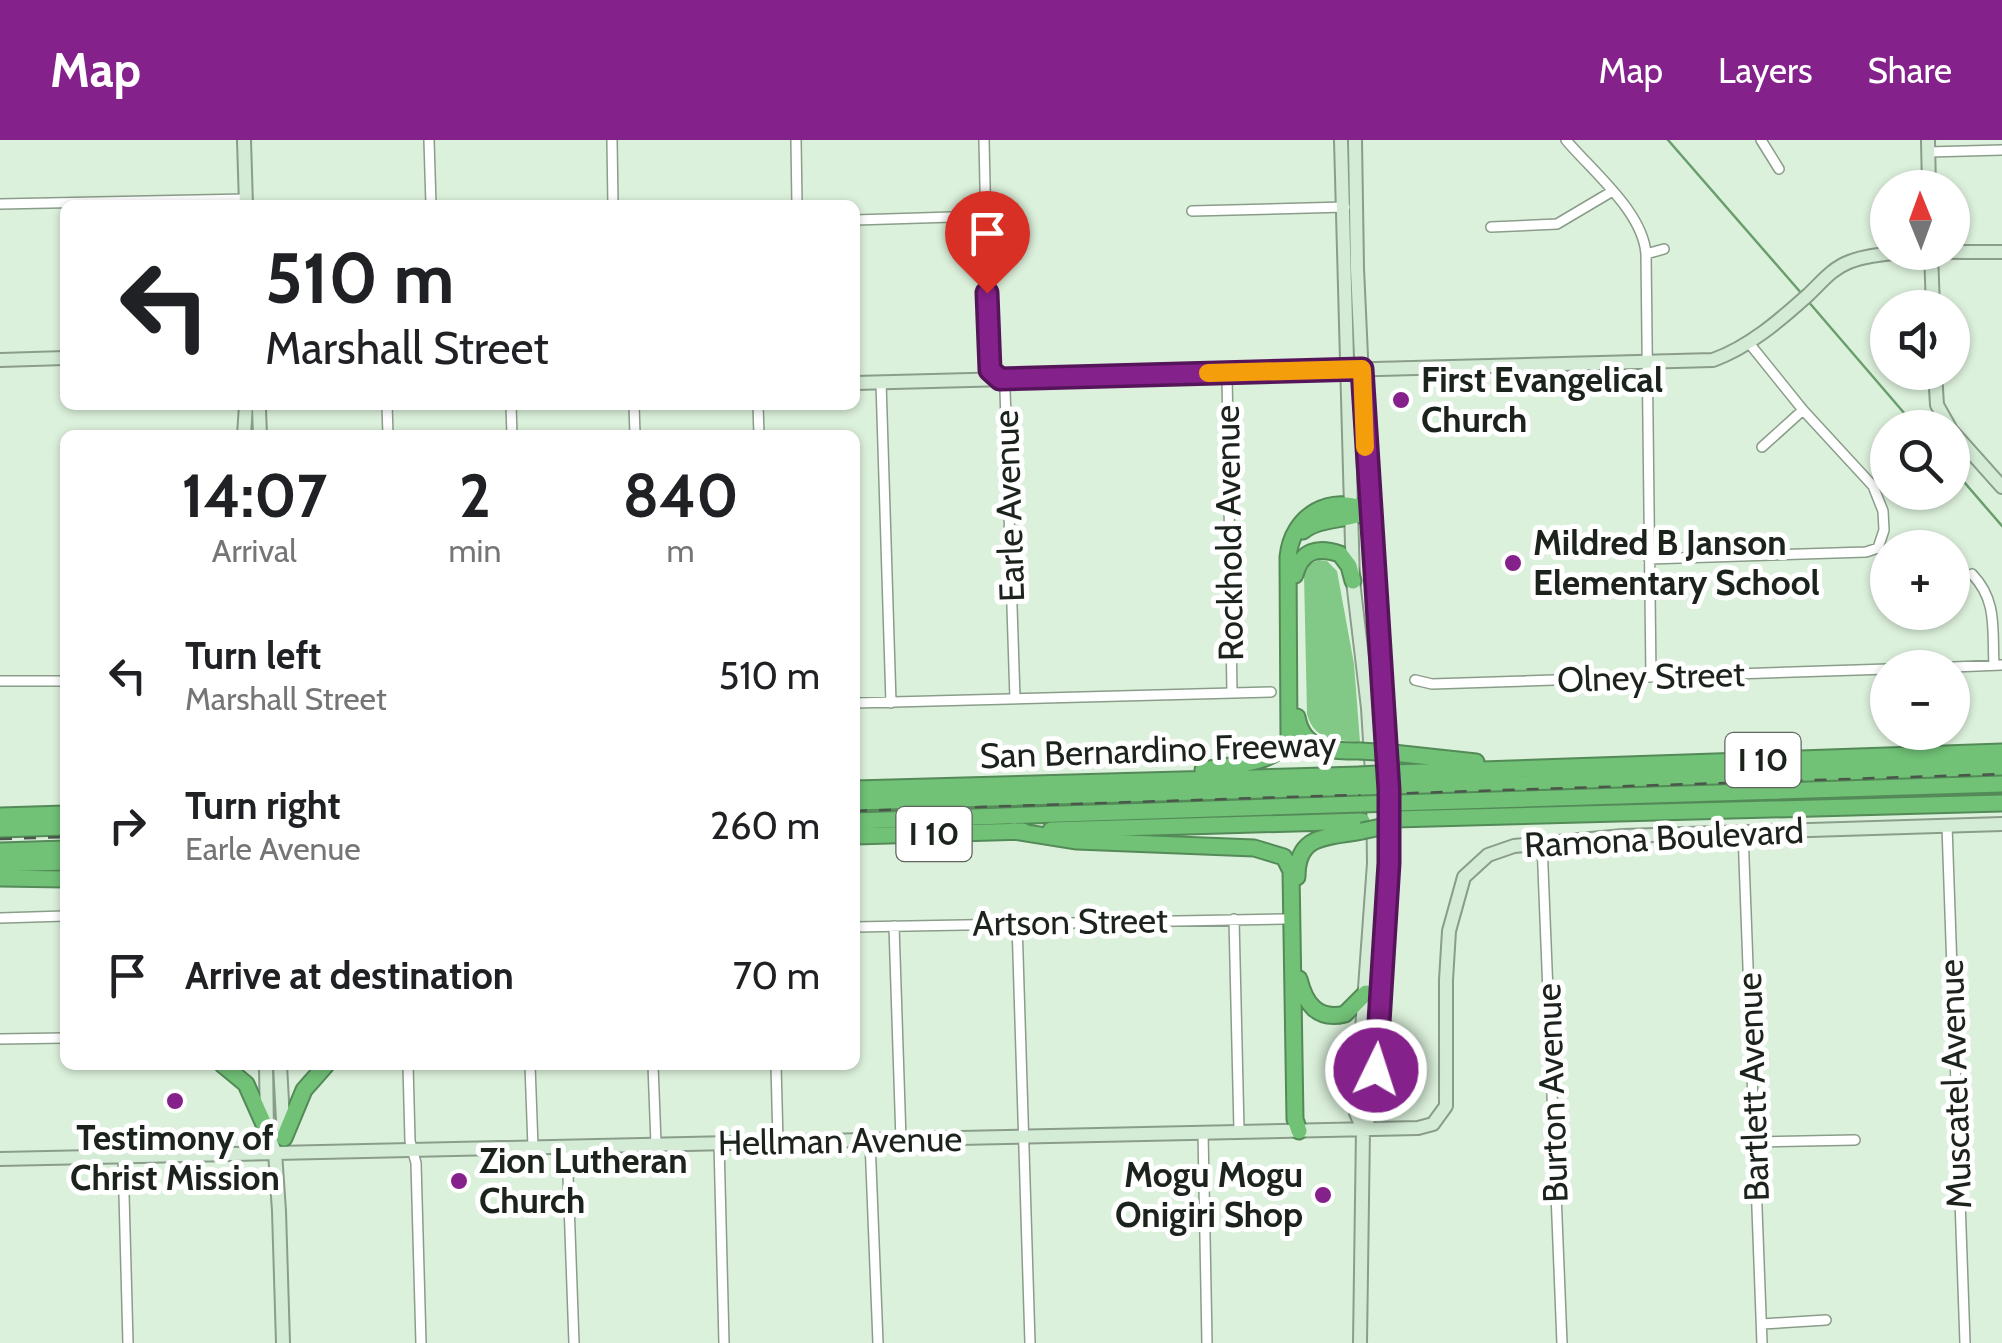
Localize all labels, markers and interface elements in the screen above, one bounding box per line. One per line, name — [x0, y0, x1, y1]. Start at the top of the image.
text: Map — [50, 41, 141, 99]
text: Map — [1599, 49, 1663, 92]
text: Layers — [1718, 49, 1812, 92]
text: Share — [1867, 49, 1952, 92]
north arrow — [1870, 170, 1970, 270]
map controls — [1870, 170, 1970, 750]
pin — [945, 191, 1030, 294]
icon: arrive — [960, 206, 1015, 261]
text: 510 m — [265, 235, 454, 321]
icon: left — [100, 240, 230, 370]
button: sound — [1870, 290, 1970, 390]
text: Marshall Street — [265, 321, 549, 375]
place label: First Evangelical Church — [1421, 358, 1663, 441]
marker: First Evangelical Church — [1390, 389, 1412, 411]
street label: Rockhold Avenue — [1205, 405, 1252, 661]
street label: Earle Avenue — [984, 409, 1033, 603]
button: search — [1870, 410, 1970, 510]
text: 14:07 — [181, 459, 327, 532]
text: 2 — [459, 459, 491, 532]
text: 840 — [623, 459, 739, 532]
place label: Mildred B Janson Elementary School — [1533, 521, 1820, 604]
button: + — [1870, 530, 1970, 630]
text: Arrival — [212, 531, 297, 570]
text: min — [449, 531, 501, 570]
text: m — [667, 531, 695, 570]
marker: Mildred B Janson Elementary School — [1502, 552, 1524, 574]
text: Turn left — [185, 632, 321, 679]
icon: left — [100, 648, 155, 703]
button: − — [1870, 650, 1970, 750]
text: 510 m — [719, 652, 820, 699]
street label: Olney Street — [1556, 652, 1746, 701]
text: Marshall Street — [185, 679, 387, 718]
street label: San Bernardino Freeway — [979, 722, 1338, 777]
road number: I 10 — [1726, 733, 1800, 787]
text: Turn right — [185, 782, 341, 829]
icon: right — [100, 798, 155, 853]
text: 260 m — [710, 802, 820, 849]
road number: I 10 — [896, 807, 972, 861]
street label: Ramona Boulevard — [1523, 809, 1805, 866]
text: Earle Avenue — [185, 829, 361, 868]
street label: Artson Street — [972, 898, 1168, 945]
icon: arrive — [100, 948, 155, 1003]
text: Arrive at destination — [185, 952, 514, 999]
text: 70 m — [733, 952, 820, 999]
street label: Muscatel Avenue — [1929, 958, 1980, 1210]
street label: Bartlett Avenue — [1727, 972, 1778, 1202]
street label: Burton Avenue — [1526, 983, 1577, 1203]
position arrow — [1324, 1018, 1428, 1122]
marker: Testimony of Christ Mission — [164, 1090, 186, 1112]
place label: Testimony of Christ Mission — [70, 1116, 280, 1199]
street label: Hellman Avenue — [717, 1117, 963, 1164]
place label: Zion Lutheran Church — [479, 1139, 688, 1222]
place label: Mogu Mogu Onigiri Shop — [1115, 1153, 1303, 1236]
marker: Zion Lutheran Church — [448, 1170, 470, 1192]
marker: Mogu Mogu Onigiri Shop — [1312, 1184, 1334, 1206]

